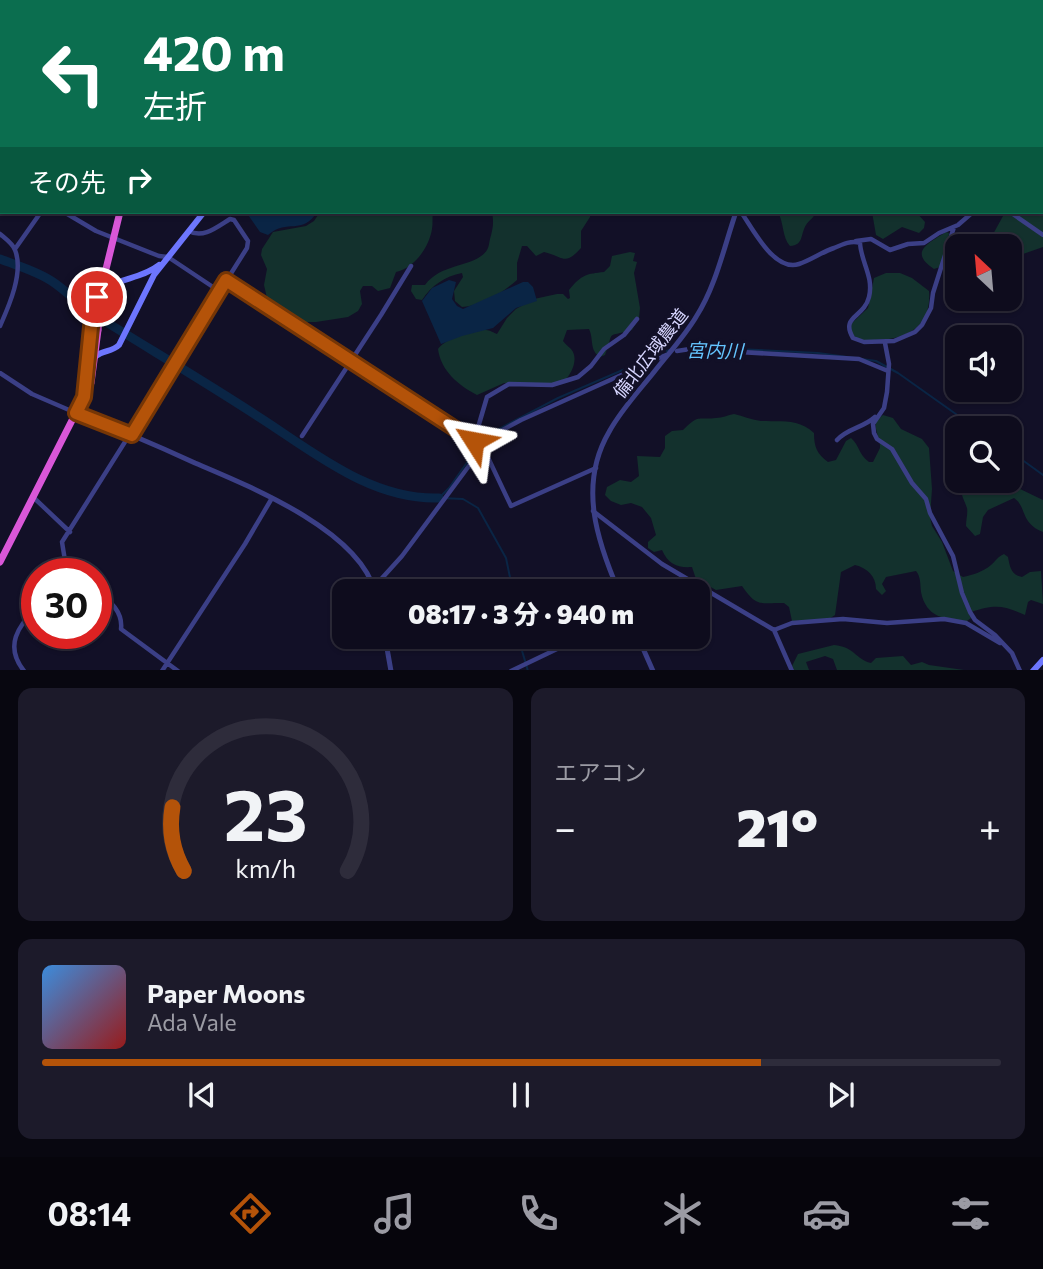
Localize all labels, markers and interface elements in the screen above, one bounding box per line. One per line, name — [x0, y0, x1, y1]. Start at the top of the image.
text: 420 m — [143, 21, 285, 81]
icon: left — [28, 28, 119, 119]
text: 左折 — [143, 85, 207, 125]
icon: right — [120, 161, 158, 199]
text: その先 — [28, 166, 106, 197]
north arrow — [945, 234, 1022, 312]
map controls — [945, 234, 1022, 493]
pin — [67, 267, 127, 327]
icon: arrive — [78, 278, 116, 316]
street label: 備北広域農道 — [608, 304, 692, 402]
button: sound — [945, 325, 1022, 402]
water label: 宮内川 — [686, 338, 746, 362]
position arrow — [437, 404, 511, 478]
button: search — [945, 416, 1022, 493]
speed limit sign: 30 — [21, 558, 112, 649]
text: 08:17 · 3 分 · 940 m — [408, 598, 634, 629]
text: エアコン — [555, 758, 647, 786]
text: 23 — [223, 767, 307, 856]
text: 21° — [737, 794, 818, 858]
text: − — [555, 803, 576, 850]
text: + — [979, 803, 1001, 850]
text: km/h — [235, 852, 296, 882]
text: Paper Moons — [147, 977, 305, 1008]
text: Ada Vale — [147, 1008, 237, 1036]
icon: previous — [183, 1076, 221, 1114]
icon: pause — [502, 1076, 540, 1114]
icon: next — [822, 1076, 860, 1114]
icon: directions — [226, 1189, 275, 1238]
icon: music — [370, 1189, 419, 1238]
icon: phone — [514, 1189, 563, 1238]
icon: climate — [658, 1189, 707, 1238]
icon: car — [802, 1189, 851, 1238]
icon: filters — [946, 1189, 995, 1238]
text: 08:14 — [48, 1193, 131, 1233]

